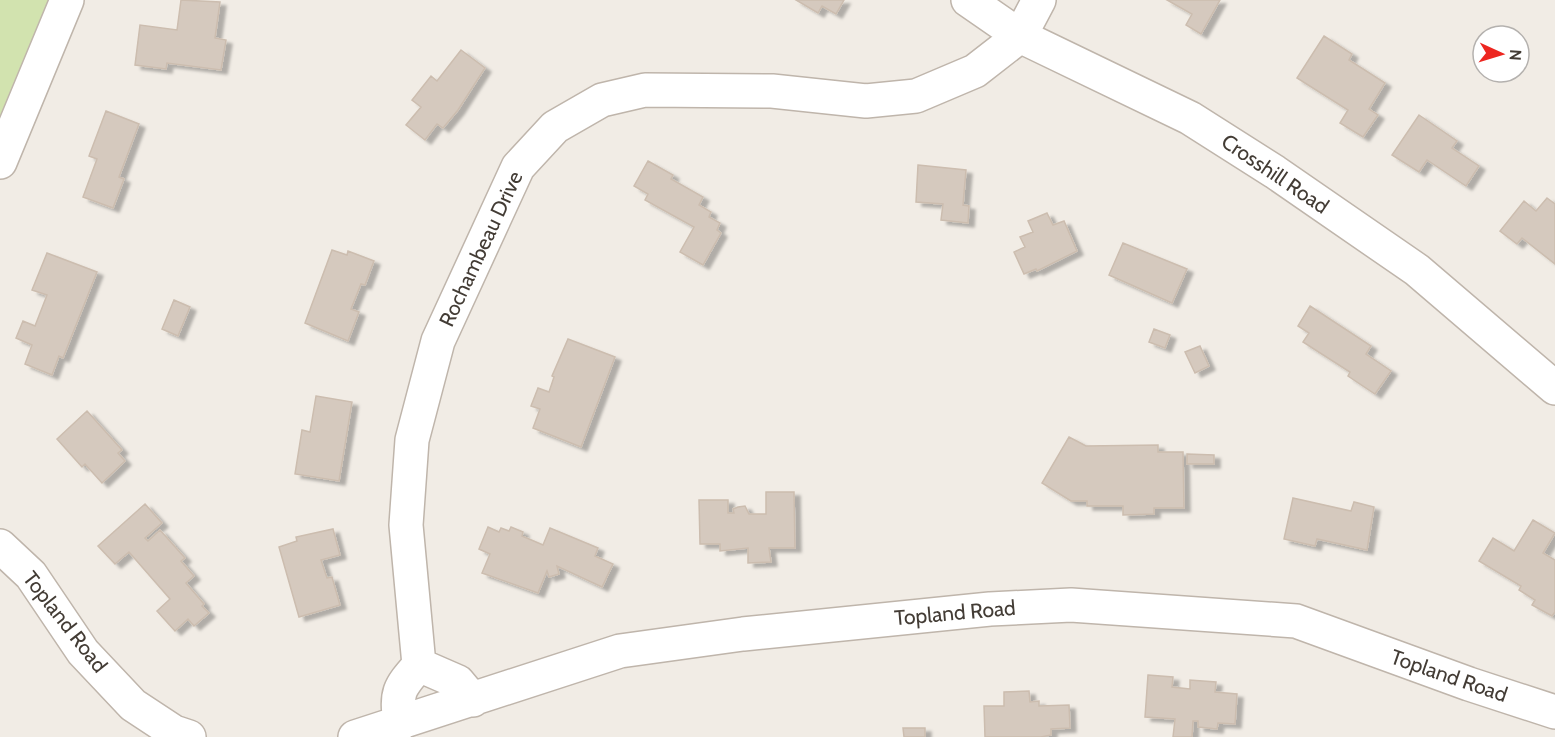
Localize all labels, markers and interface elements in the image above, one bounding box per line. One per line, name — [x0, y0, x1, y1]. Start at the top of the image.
north arrow — [1471, 24, 1531, 84]
text: N — [1506, 49, 1525, 61]
street label: Crosshill Road — [1217, 129, 1334, 219]
street label: Rochambeau Drive — [434, 167, 528, 330]
street label: Topland Road — [18, 566, 113, 677]
street label: Topland Road — [893, 595, 1017, 630]
street label: Topland Road — [1388, 644, 1511, 707]

